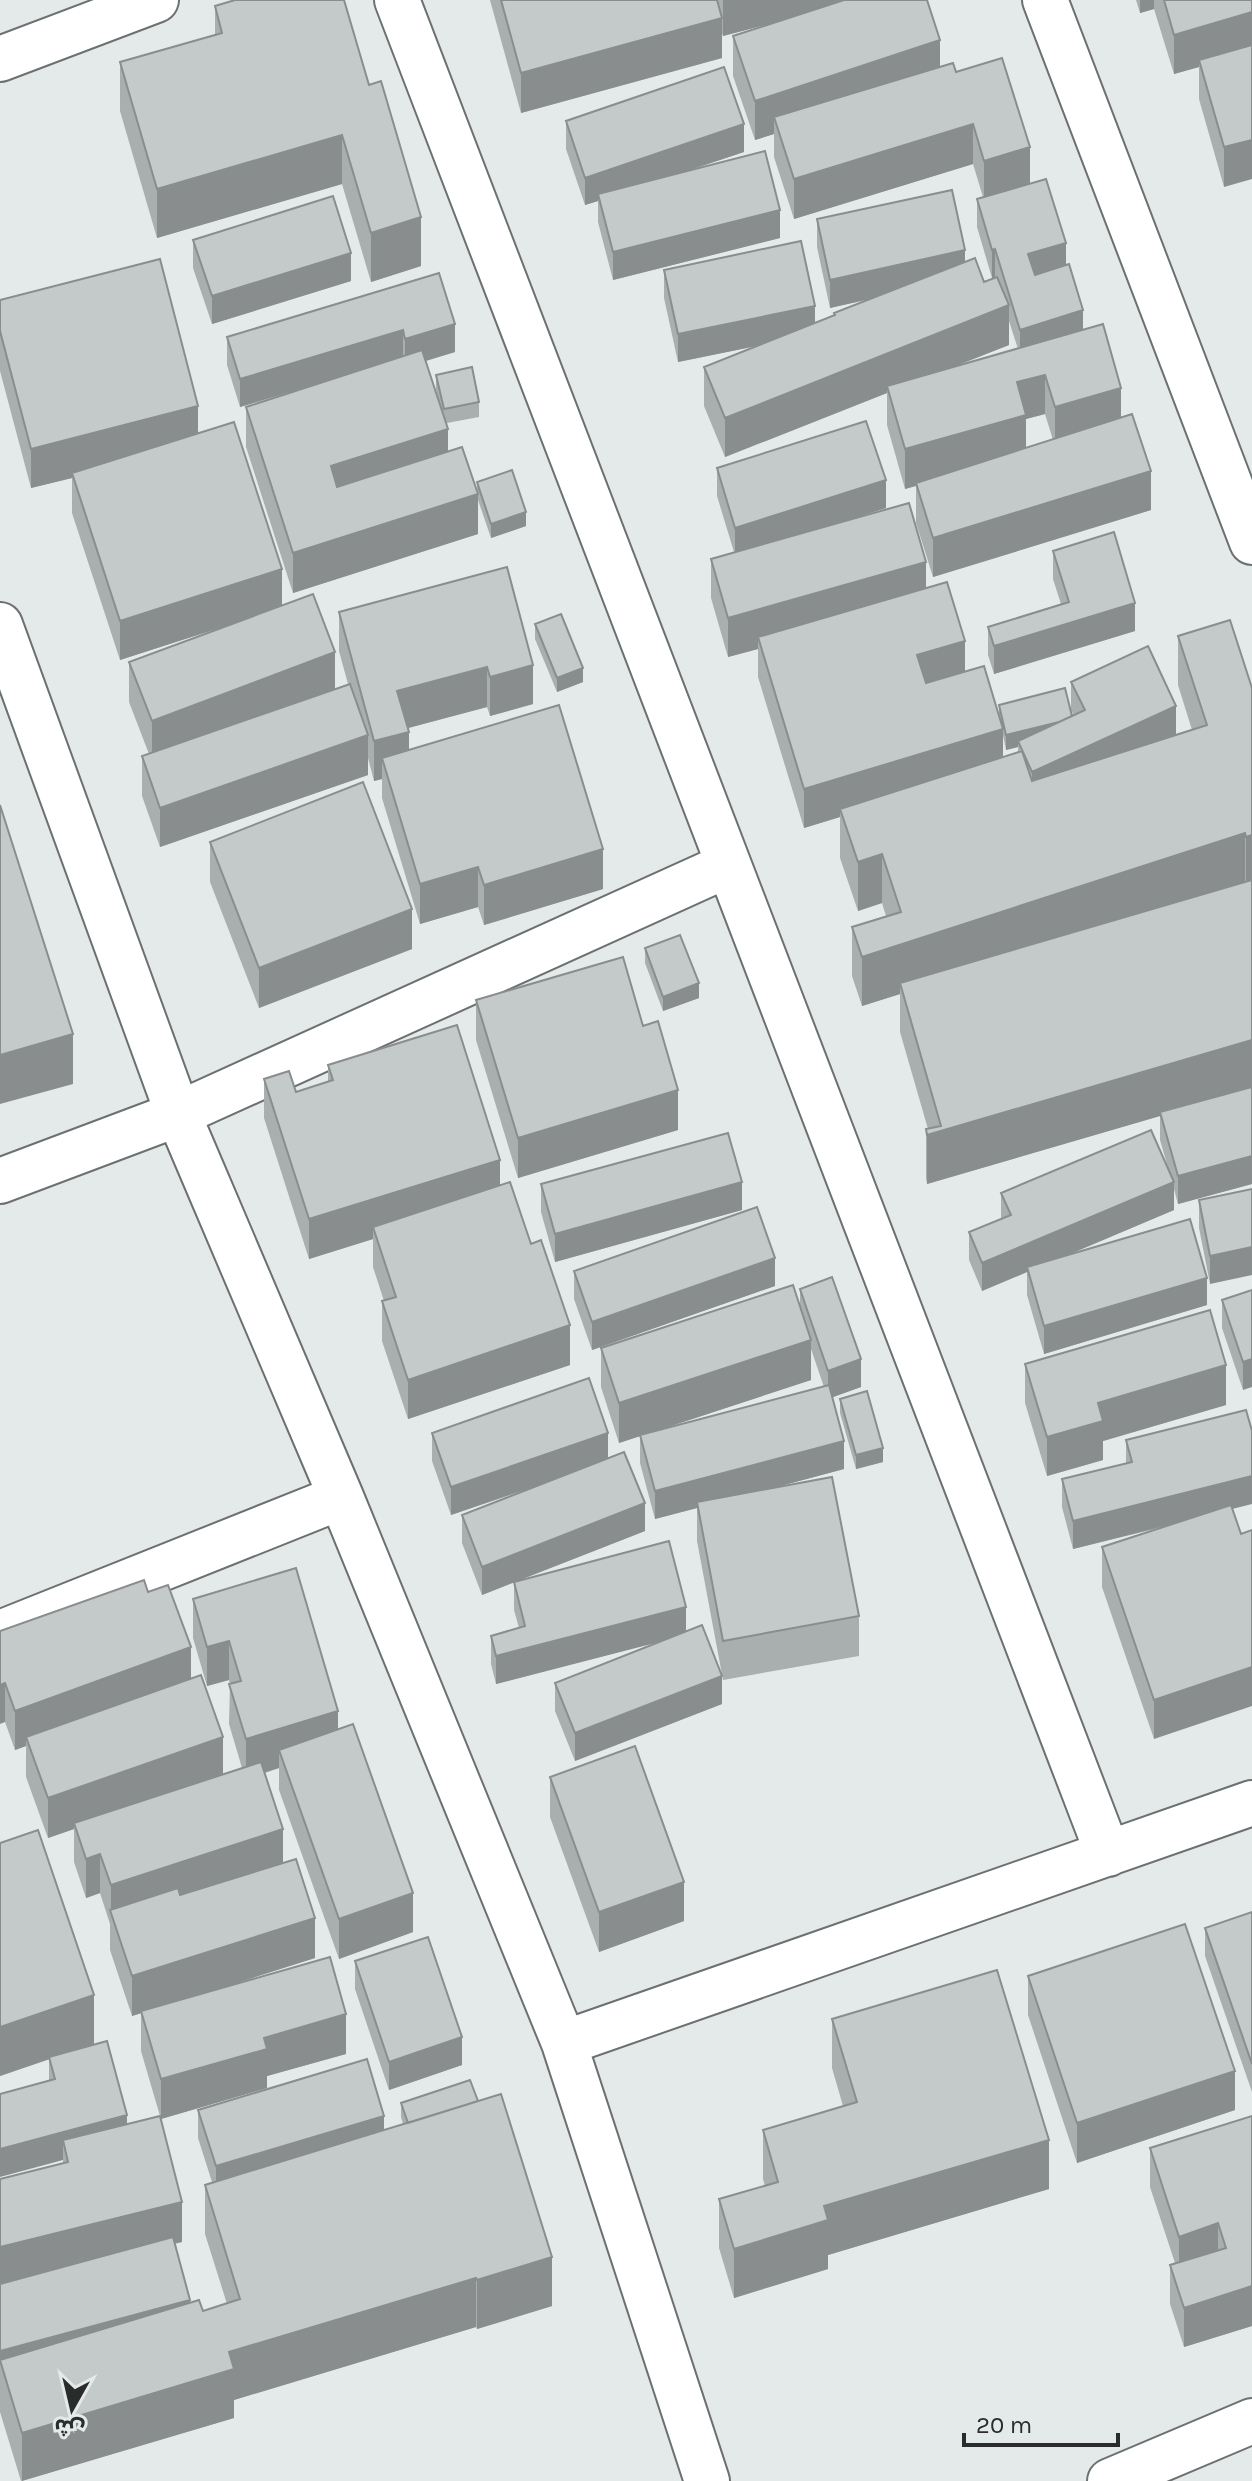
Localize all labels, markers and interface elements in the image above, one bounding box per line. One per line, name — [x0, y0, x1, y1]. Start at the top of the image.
north arrow — [32, 2369, 112, 2449]
scale bar — [964, 2397, 1118, 2447]
text: 20 m — [976, 2411, 1032, 2439]
text: ش — [53, 2413, 86, 2443]

